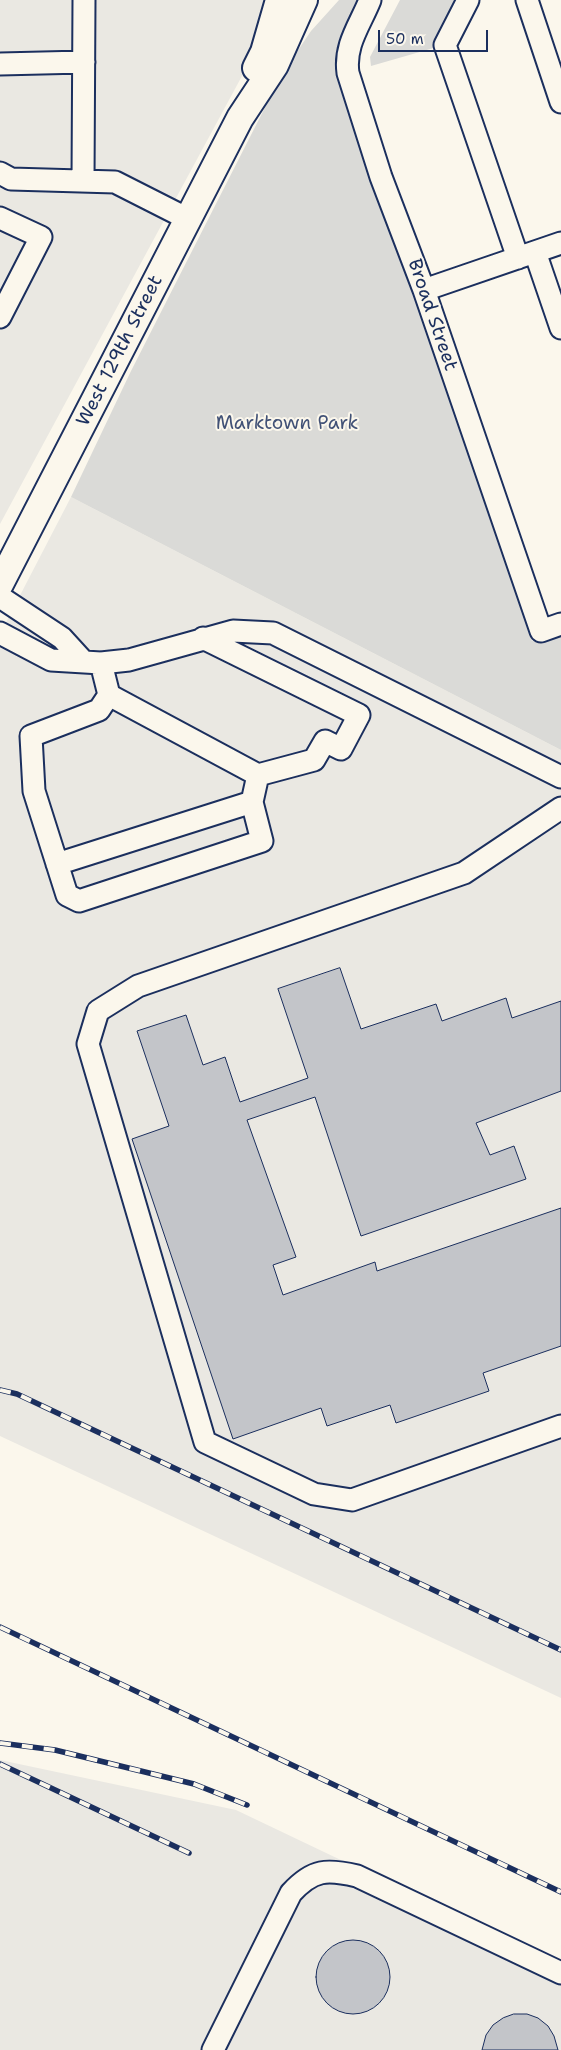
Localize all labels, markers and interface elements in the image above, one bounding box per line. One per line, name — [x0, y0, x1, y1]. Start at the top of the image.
scale bar — [381, 20, 491, 52]
text: 50 m — [386, 29, 424, 49]
street label: Broad Street — [402, 256, 462, 374]
street label: West 129th Street — [72, 272, 168, 430]
park label: Marktown Park — [216, 413, 358, 435]

